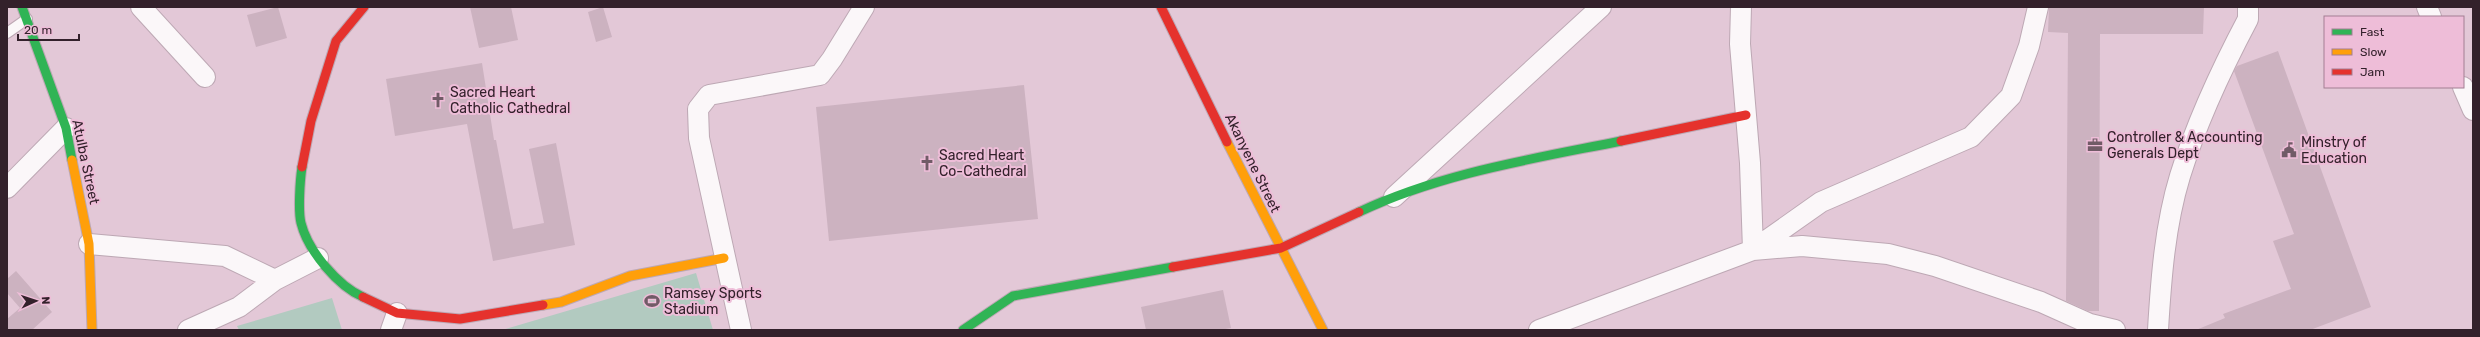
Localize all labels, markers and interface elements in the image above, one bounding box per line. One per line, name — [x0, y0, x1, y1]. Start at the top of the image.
scale bar — [18, 16, 79, 42]
legend — [2324, 16, 2464, 88]
text: 20 m — [24, 23, 52, 37]
text: Fast — [2360, 25, 2384, 39]
text: Slow — [2360, 45, 2387, 59]
text: Jam — [2360, 65, 2385, 79]
place label: Sacred Heart Catholic Cathedral — [450, 84, 570, 117]
church icon: Sacred Heart Catholic Cathedral — [429, 91, 447, 109]
street label: Akanyene Street — [1221, 111, 1284, 216]
street label: Atulba Street — [68, 118, 103, 207]
place label: Controller & Accounting Generals Dept — [2107, 129, 2263, 162]
place label: Minstry of Education — [2301, 134, 2367, 167]
office icon: Controller & Accounting Generals Dept — [2086, 136, 2104, 154]
public building icon: Minstry of Education — [2280, 141, 2298, 159]
place label: Sacred Heart Co-Cathedral — [939, 147, 1027, 180]
church icon: Sacred Heart Co-Cathedral — [918, 154, 936, 172]
north arrow — [16, 281, 56, 321]
place label: Ramsey Sports Stadium — [664, 285, 762, 318]
sports icon: Ramsey Sports Stadium — [643, 292, 661, 310]
text: N — [39, 296, 52, 305]

